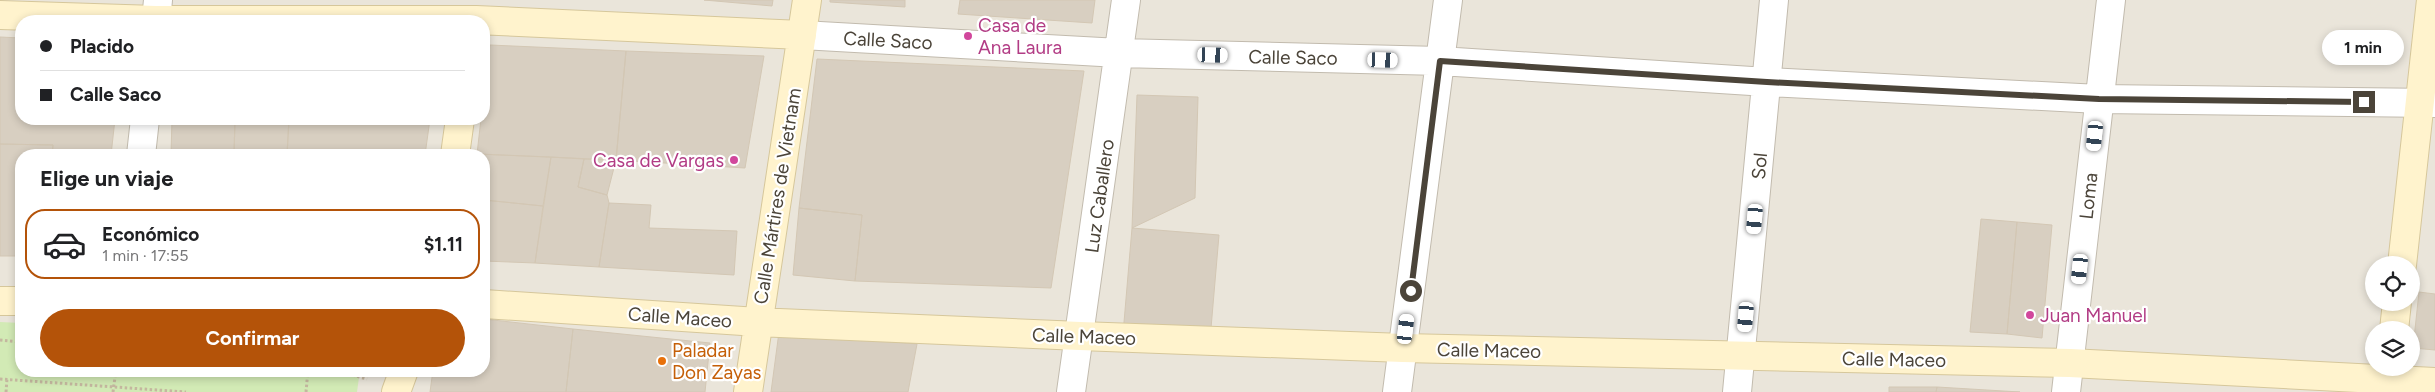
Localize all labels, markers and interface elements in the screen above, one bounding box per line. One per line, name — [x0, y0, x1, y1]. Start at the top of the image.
place label: Casa de Ana Laura — [978, 14, 1062, 59]
street label: Calle Saco — [843, 27, 933, 54]
callout: 1 min — [2323, 29, 2405, 64]
marker: Casa de Ana Laura — [962, 30, 974, 42]
text: Placido — [70, 35, 134, 58]
text: 1 min — [2344, 38, 2382, 57]
street label: Calle Saco — [1248, 45, 1338, 70]
car — [1197, 47, 1228, 63]
car — [1367, 52, 1398, 68]
text: Calle Saco — [70, 83, 161, 106]
street label: Calle Mártires de Vietnam — [749, 86, 806, 306]
route end — [2353, 91, 2375, 113]
car — [2085, 120, 2104, 152]
street label: Luz Caballero — [1080, 138, 1119, 255]
place label: Casa de Vargas — [593, 149, 724, 172]
street label: Sol — [1747, 152, 1772, 180]
marker: Casa de Vargas — [728, 154, 740, 166]
text: Elige un viaje — [40, 165, 173, 192]
street label: Loma — [2075, 172, 2102, 221]
car — [1746, 203, 1763, 235]
icon: car — [42, 222, 87, 267]
text: Económico — [102, 223, 199, 246]
text: $1.11 — [424, 233, 463, 256]
text: 1 min · 17:55 — [102, 246, 188, 265]
car — [2070, 253, 2089, 285]
map controls — [2365, 256, 2420, 376]
button: locate — [2365, 256, 2420, 311]
route start — [1400, 280, 1422, 302]
car — [1737, 301, 1754, 333]
street label: Calle Maceo — [627, 302, 733, 333]
place label: Juan Manuel — [2040, 304, 2147, 327]
button: Confirmar — [40, 309, 465, 367]
marker: Juan Manuel — [2024, 309, 2036, 321]
car — [1396, 313, 1415, 345]
button: layers — [2365, 321, 2420, 376]
street label: Calle Maceo — [1031, 323, 1136, 350]
street label: Calle Maceo — [1437, 338, 1541, 363]
place label: Paladar Don Zayas — [672, 339, 762, 384]
street label: Calle Maceo — [1842, 347, 1946, 372]
marker: Paladar Don Zayas — [656, 355, 668, 367]

